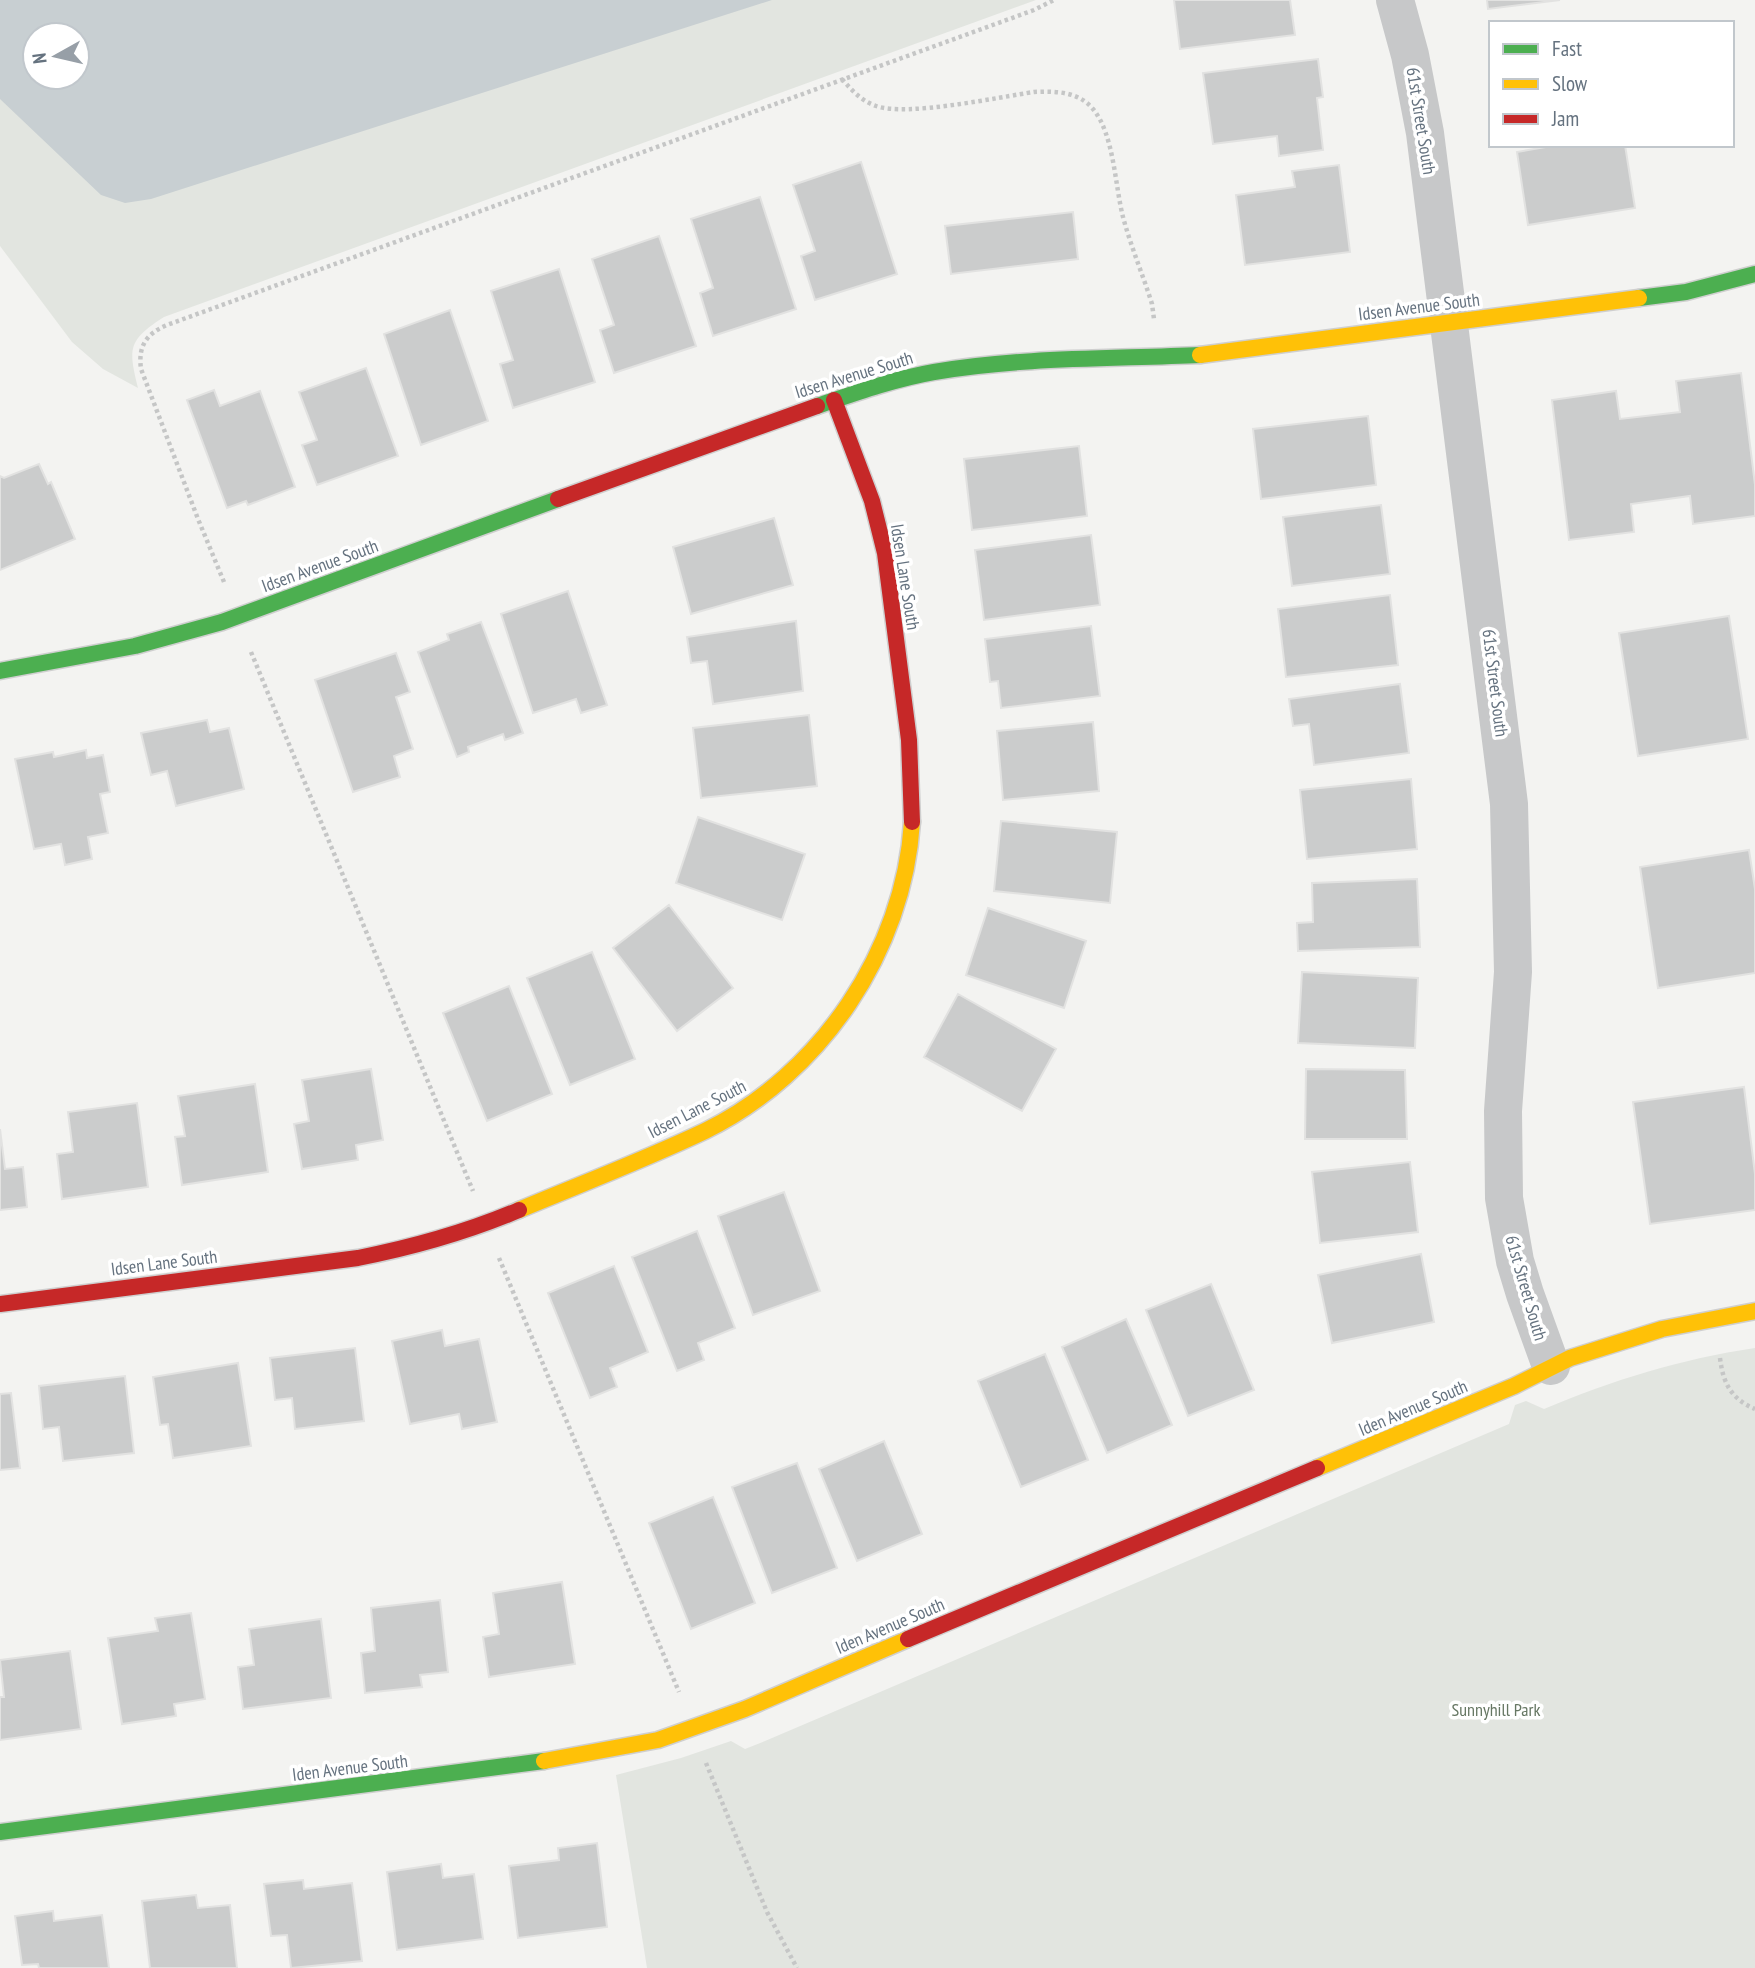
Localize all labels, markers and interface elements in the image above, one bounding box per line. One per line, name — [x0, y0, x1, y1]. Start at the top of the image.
north arrow — [21, 21, 91, 91]
legend — [1489, 21, 1734, 147]
text: Fast — [1552, 35, 1582, 62]
text: N — [27, 52, 52, 65]
street label: 61st Street South — [1402, 66, 1441, 176]
text: Slow — [1552, 70, 1588, 97]
text: Jam — [1551, 105, 1579, 132]
street label: Idsen Avenue South — [1357, 288, 1481, 325]
street label: Idsen Avenue South — [792, 346, 916, 403]
street label: Idsen Lane South — [886, 522, 925, 632]
street label: Idsen Avenue South — [258, 534, 381, 597]
street label: 61st Street South — [1477, 628, 1514, 738]
street label: Idsen Lane South — [644, 1074, 750, 1143]
street label: 61st Street South — [1501, 1233, 1552, 1343]
street label: Idsen Lane South — [109, 1245, 218, 1280]
street label: Iden Avenue South — [1355, 1374, 1471, 1441]
street label: Iden Avenue South — [832, 1592, 948, 1659]
park label: Sunnyhill Park — [1452, 1698, 1540, 1721]
street label: Iden Avenue South — [291, 1749, 409, 1786]

